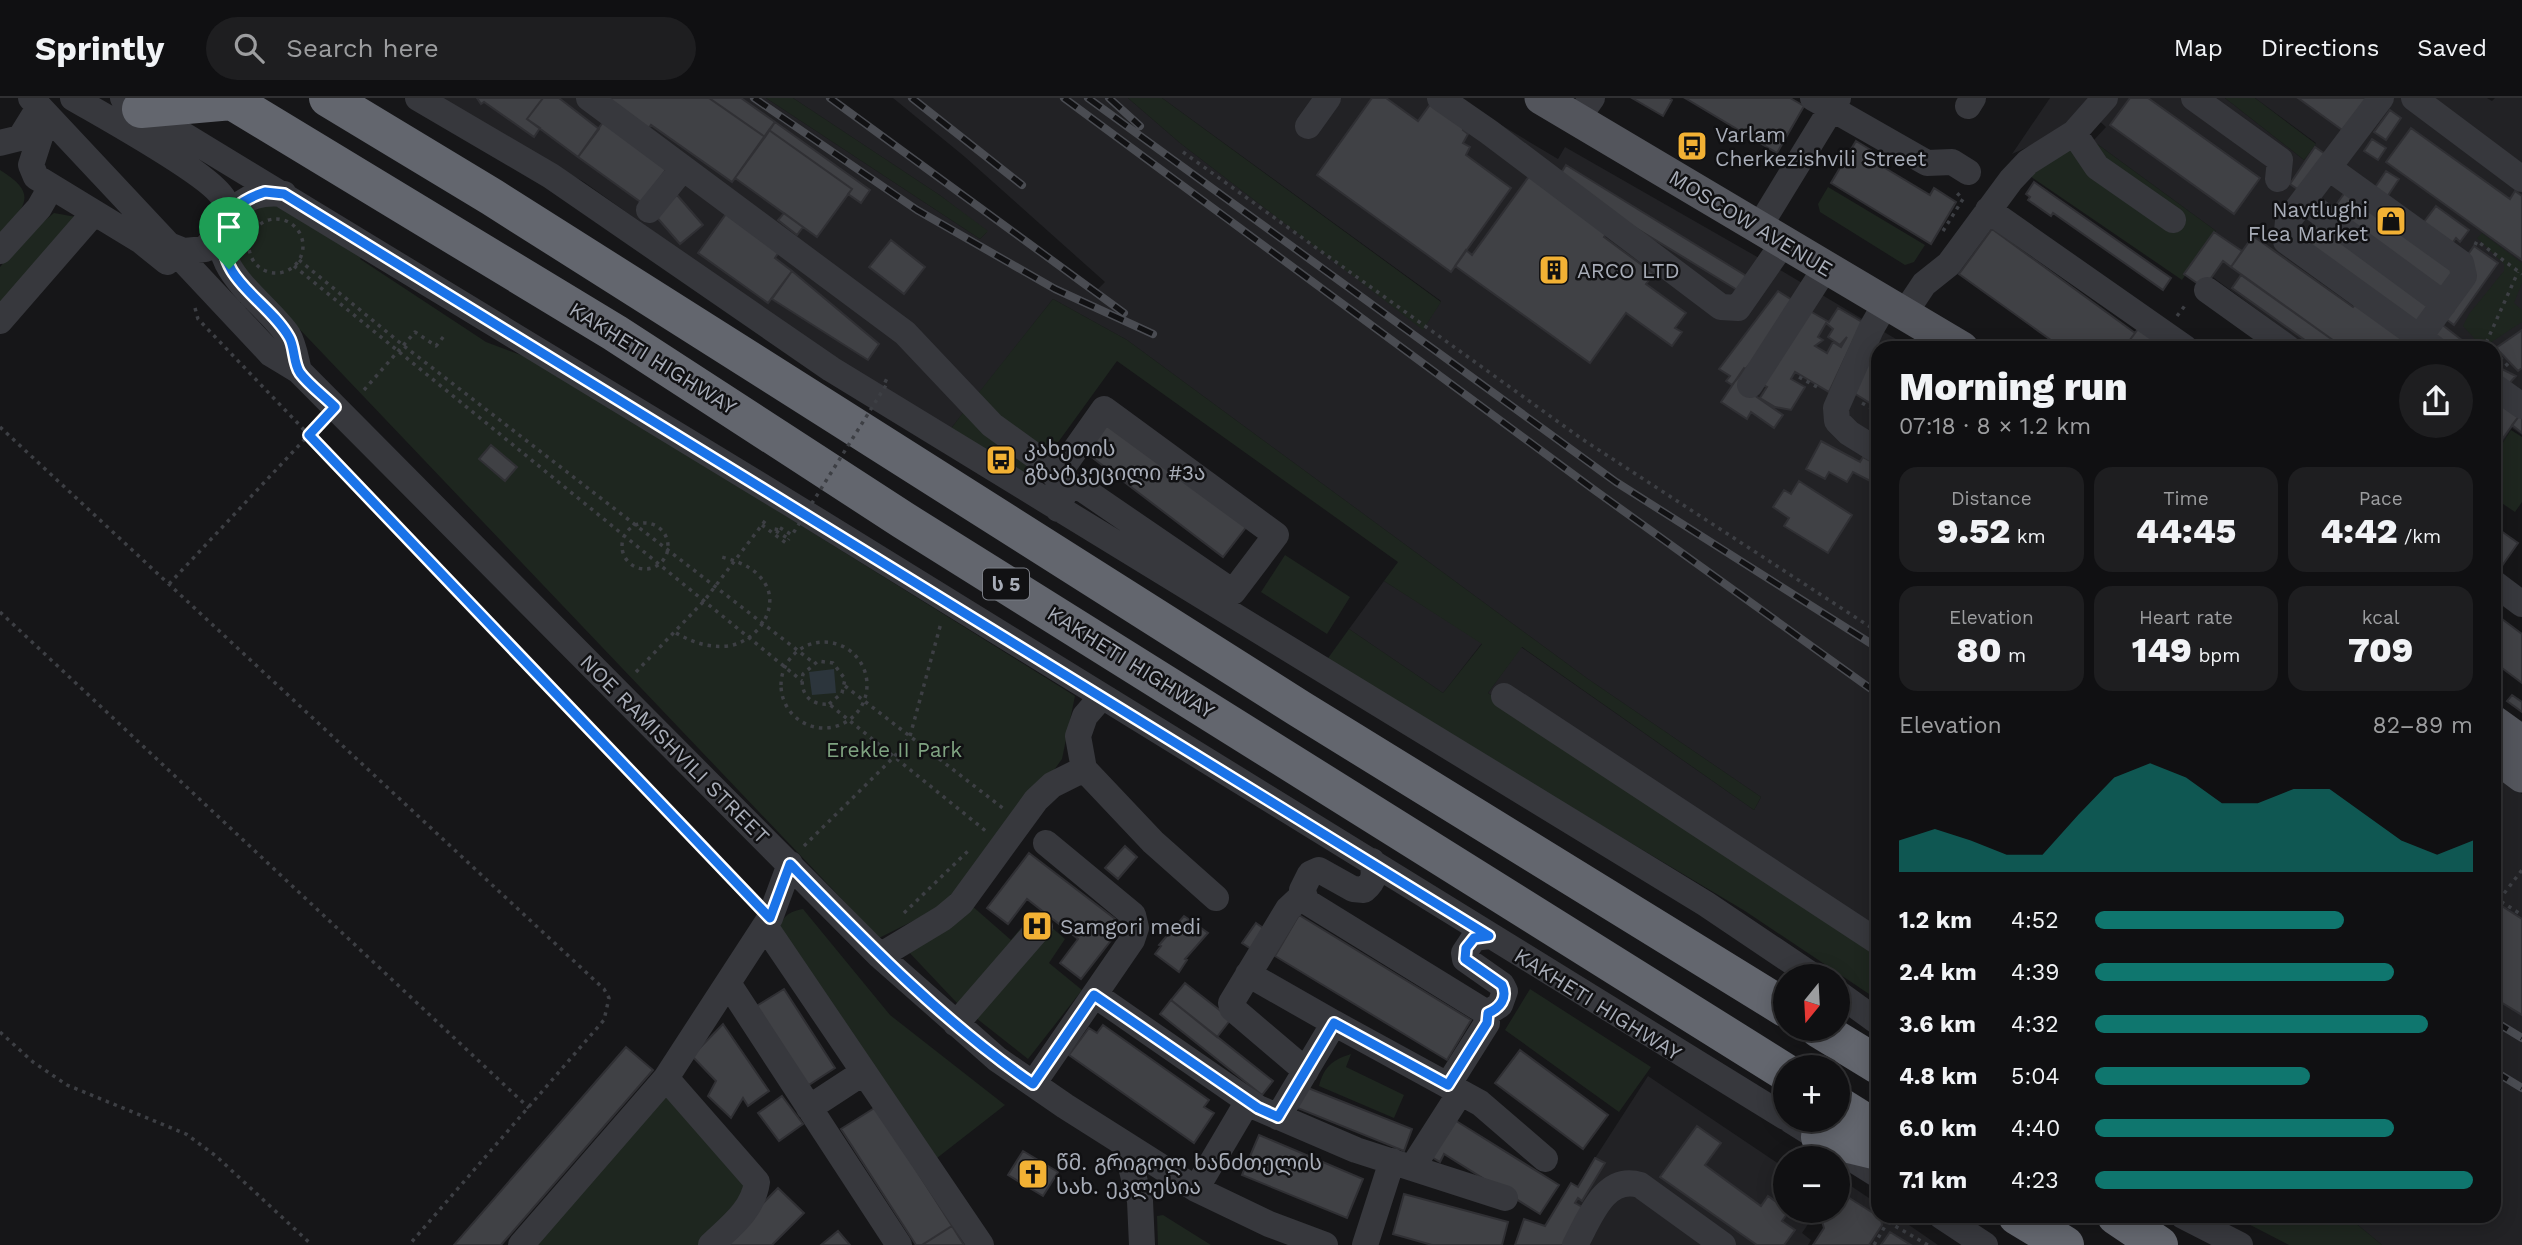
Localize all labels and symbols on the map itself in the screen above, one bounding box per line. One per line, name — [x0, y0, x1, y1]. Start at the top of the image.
place label: Varlam Cherkezishvili Street — [1715, 122, 1926, 171]
bus stop icon: Varlam Cherkezishvili Street — [1675, 129, 1709, 163]
street label: MOSCOW AVENUE — [1665, 164, 1837, 282]
pin — [199, 197, 259, 269]
place label: Navtlughi Flea Market — [2248, 197, 2368, 246]
shop icon: Navtlughi Flea Market — [2374, 204, 2408, 238]
building icon: ARCO LTD — [1537, 253, 1571, 287]
place label: ARCO LTD — [1577, 258, 1680, 283]
street label: KAKHETI HIGHWAY — [565, 296, 741, 420]
place label: კახეთის გზატკეცილი #3ა — [1024, 436, 1206, 486]
bus stop icon: კახეთის გზატკეცილი #3ა — [984, 443, 1018, 477]
road number: ს 5 — [983, 569, 1029, 600]
street label: KAKHETI HIGHWAY — [1043, 600, 1219, 724]
street label: NOE RAMISHVILI STREET — [575, 649, 775, 849]
park label: Erekle II Park — [826, 737, 962, 762]
hospital icon: Samgori medi — [1020, 909, 1054, 943]
place label: Samgori medi — [1060, 914, 1201, 939]
street label: KAKHETI HIGHWAY — [1510, 942, 1686, 1066]
north arrow — [1773, 964, 1850, 1041]
place label: წმ. გრიგოლ ხანძთელის სახ. ეკლესია — [1056, 1150, 1322, 1200]
church icon: წმ. გრიგოლ ხანძთელის სახ. ეკლესია — [1016, 1157, 1050, 1191]

